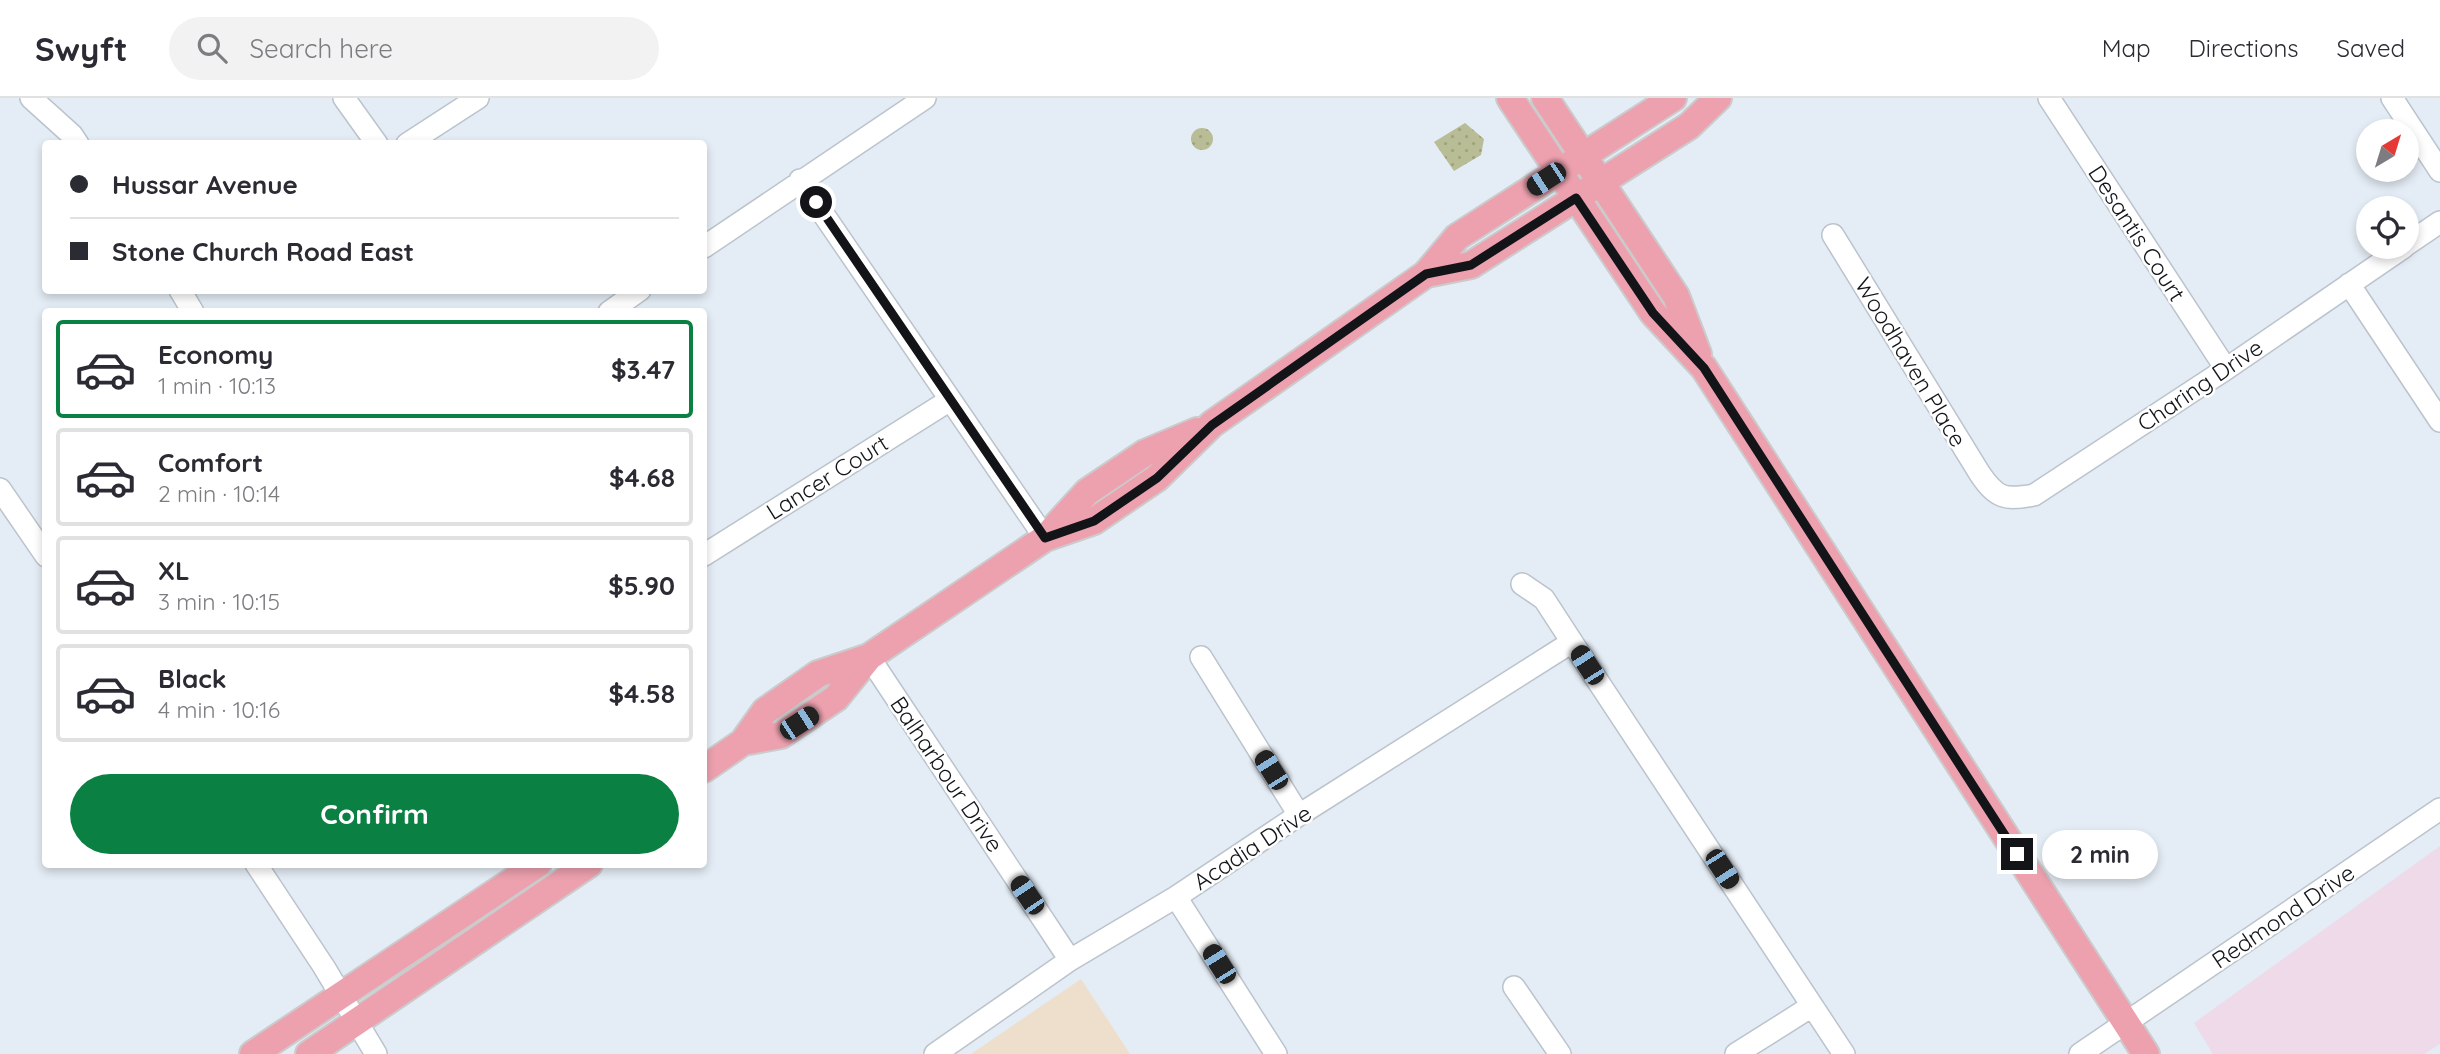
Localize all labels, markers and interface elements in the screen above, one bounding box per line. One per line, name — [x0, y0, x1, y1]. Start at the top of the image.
search box — [169, 17, 659, 80]
text: Swyft — [35, 28, 127, 69]
icon: search — [193, 29, 231, 67]
text: Search here — [249, 32, 393, 65]
text: Map — [2102, 33, 2151, 63]
text: Directions — [2189, 33, 2299, 63]
text: Saved — [2337, 33, 2405, 63]
north arrow — [2356, 119, 2418, 182]
map controls — [2356, 119, 2419, 259]
car — [1523, 159, 1570, 199]
street label: Desantis Court — [2082, 160, 2192, 307]
text: Hussar Avenue — [112, 168, 298, 201]
route start — [800, 186, 832, 218]
button: locate — [2356, 196, 2419, 259]
text: Stone Church Road East — [112, 235, 414, 268]
street label: Woodhaven Place — [1849, 272, 1973, 452]
street label: Charing Drive — [2132, 332, 2268, 438]
icon: car — [74, 338, 137, 401]
text: Economy — [158, 338, 273, 371]
text: $3.47 — [611, 353, 675, 386]
text: 1 min · 10:13 — [158, 371, 276, 400]
street label: Lancer Court — [761, 428, 893, 526]
icon: car — [74, 446, 137, 509]
text: Comfort — [158, 446, 263, 479]
text: $4.68 — [609, 461, 675, 494]
text: 2 min · 10:14 — [158, 479, 280, 508]
icon: car — [74, 554, 137, 617]
text: XL — [158, 554, 190, 587]
text: $5.90 — [608, 569, 675, 602]
text: 3 min · 10:15 — [158, 587, 280, 616]
car — [1567, 642, 1608, 688]
icon: car — [74, 662, 137, 725]
text: Black — [158, 662, 227, 695]
text: $4.58 — [608, 677, 675, 710]
street label: Balharbour Drive — [884, 691, 1010, 857]
text: 4 min · 10:16 — [158, 695, 280, 724]
car — [776, 703, 823, 743]
car — [1251, 747, 1292, 793]
button: Confirm — [70, 774, 679, 854]
street label: Acadia Drive — [1187, 798, 1317, 896]
callout: 2 min — [2042, 830, 2157, 878]
route end — [2001, 838, 2033, 870]
text: 2 min — [2070, 840, 2130, 869]
car — [1702, 846, 1743, 892]
street label: Redmond Drive — [2206, 858, 2360, 974]
car — [1007, 872, 1048, 918]
car — [1199, 941, 1240, 987]

